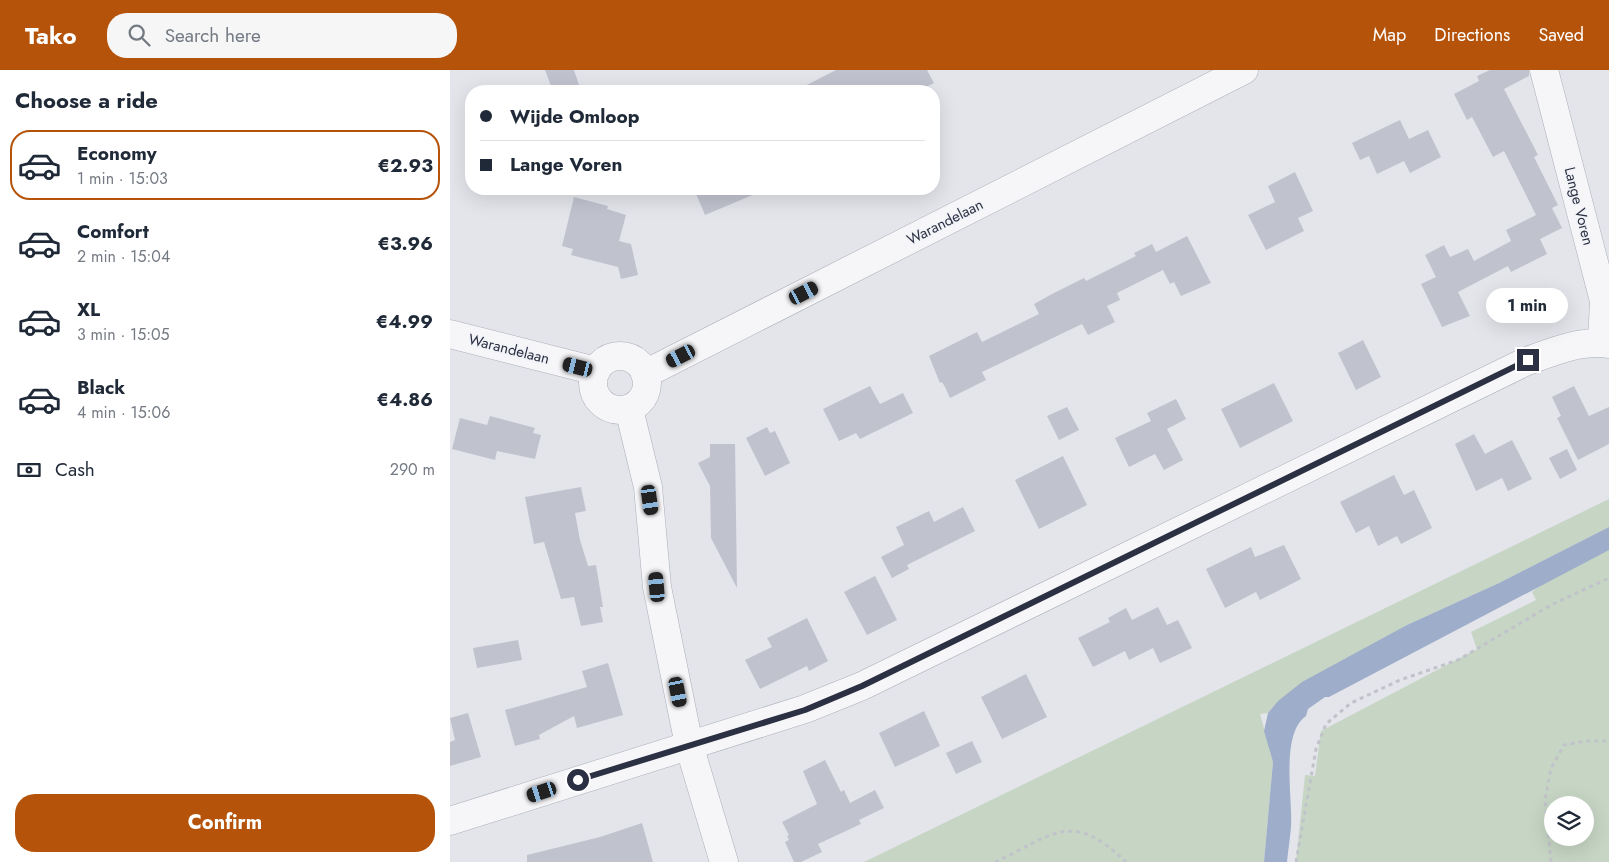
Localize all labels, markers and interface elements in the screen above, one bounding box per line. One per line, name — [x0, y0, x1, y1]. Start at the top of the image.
search box — [107, 13, 457, 58]
text: Tako — [25, 18, 77, 53]
icon: search — [125, 21, 153, 49]
text: Search here — [165, 22, 261, 49]
text: Map — [1373, 22, 1406, 48]
text: Directions — [1434, 22, 1510, 48]
text: Saved — [1538, 22, 1584, 48]
text: Choose a ride — [15, 84, 158, 116]
text: Wijde Omloop — [510, 103, 639, 130]
text: Economy — [77, 140, 157, 167]
icon: car — [17, 143, 62, 188]
text: Lange Voren — [510, 151, 622, 178]
text: €2.93 — [377, 152, 433, 179]
street label: Lange Voren — [1559, 165, 1599, 247]
text: 1 min · 15:03 — [77, 167, 168, 190]
street label: Warandelaan — [903, 193, 987, 251]
text: Comfort — [77, 218, 149, 245]
icon: car — [17, 221, 62, 266]
text: €3.96 — [378, 230, 433, 257]
text: 2 min · 15:04 — [77, 245, 170, 268]
car — [787, 280, 820, 306]
callout: 1 min — [1487, 288, 1569, 322]
text: 1 min — [1507, 294, 1547, 317]
text: XL — [77, 296, 100, 323]
icon: car — [17, 299, 62, 344]
text: €4.99 — [376, 308, 433, 335]
text: 3 min · 15:05 — [77, 323, 170, 346]
street label: Warandelaan — [466, 328, 552, 370]
car — [664, 343, 697, 369]
route end — [1517, 349, 1539, 371]
car — [561, 356, 594, 378]
text: Black — [77, 374, 125, 401]
icon: car — [17, 377, 62, 422]
text: €4.86 — [377, 386, 433, 413]
text: 4 min · 15:06 — [77, 401, 170, 424]
icon: cash — [15, 456, 43, 484]
text: Cash — [55, 456, 95, 483]
text: 290 m — [390, 458, 435, 481]
car — [640, 484, 659, 516]
car — [648, 571, 665, 603]
car — [667, 676, 688, 708]
route start — [567, 769, 589, 791]
car — [525, 780, 558, 804]
button: Confirm — [15, 794, 435, 852]
map controls — [1544, 796, 1594, 846]
button: layers — [1544, 796, 1594, 846]

